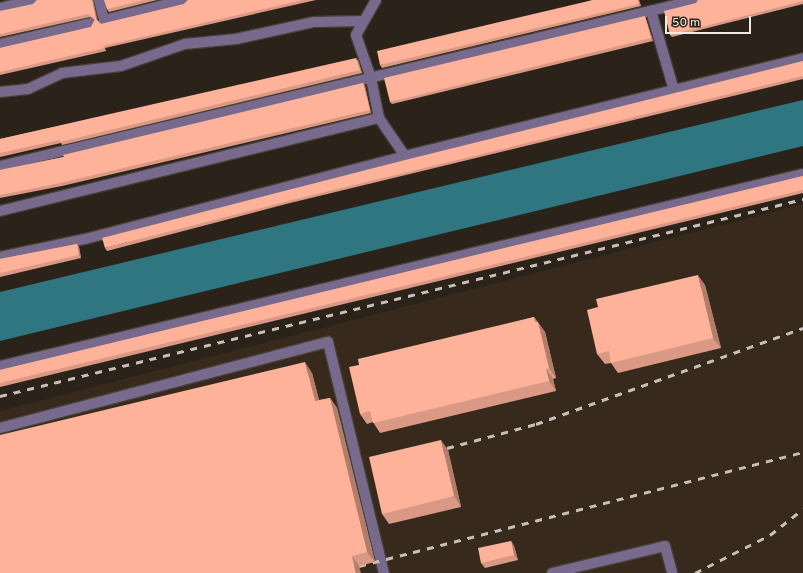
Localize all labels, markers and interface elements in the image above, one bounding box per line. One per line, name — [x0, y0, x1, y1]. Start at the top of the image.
scale bar — [667, 8, 753, 34]
text: 50 m — [672, 15, 700, 31]

